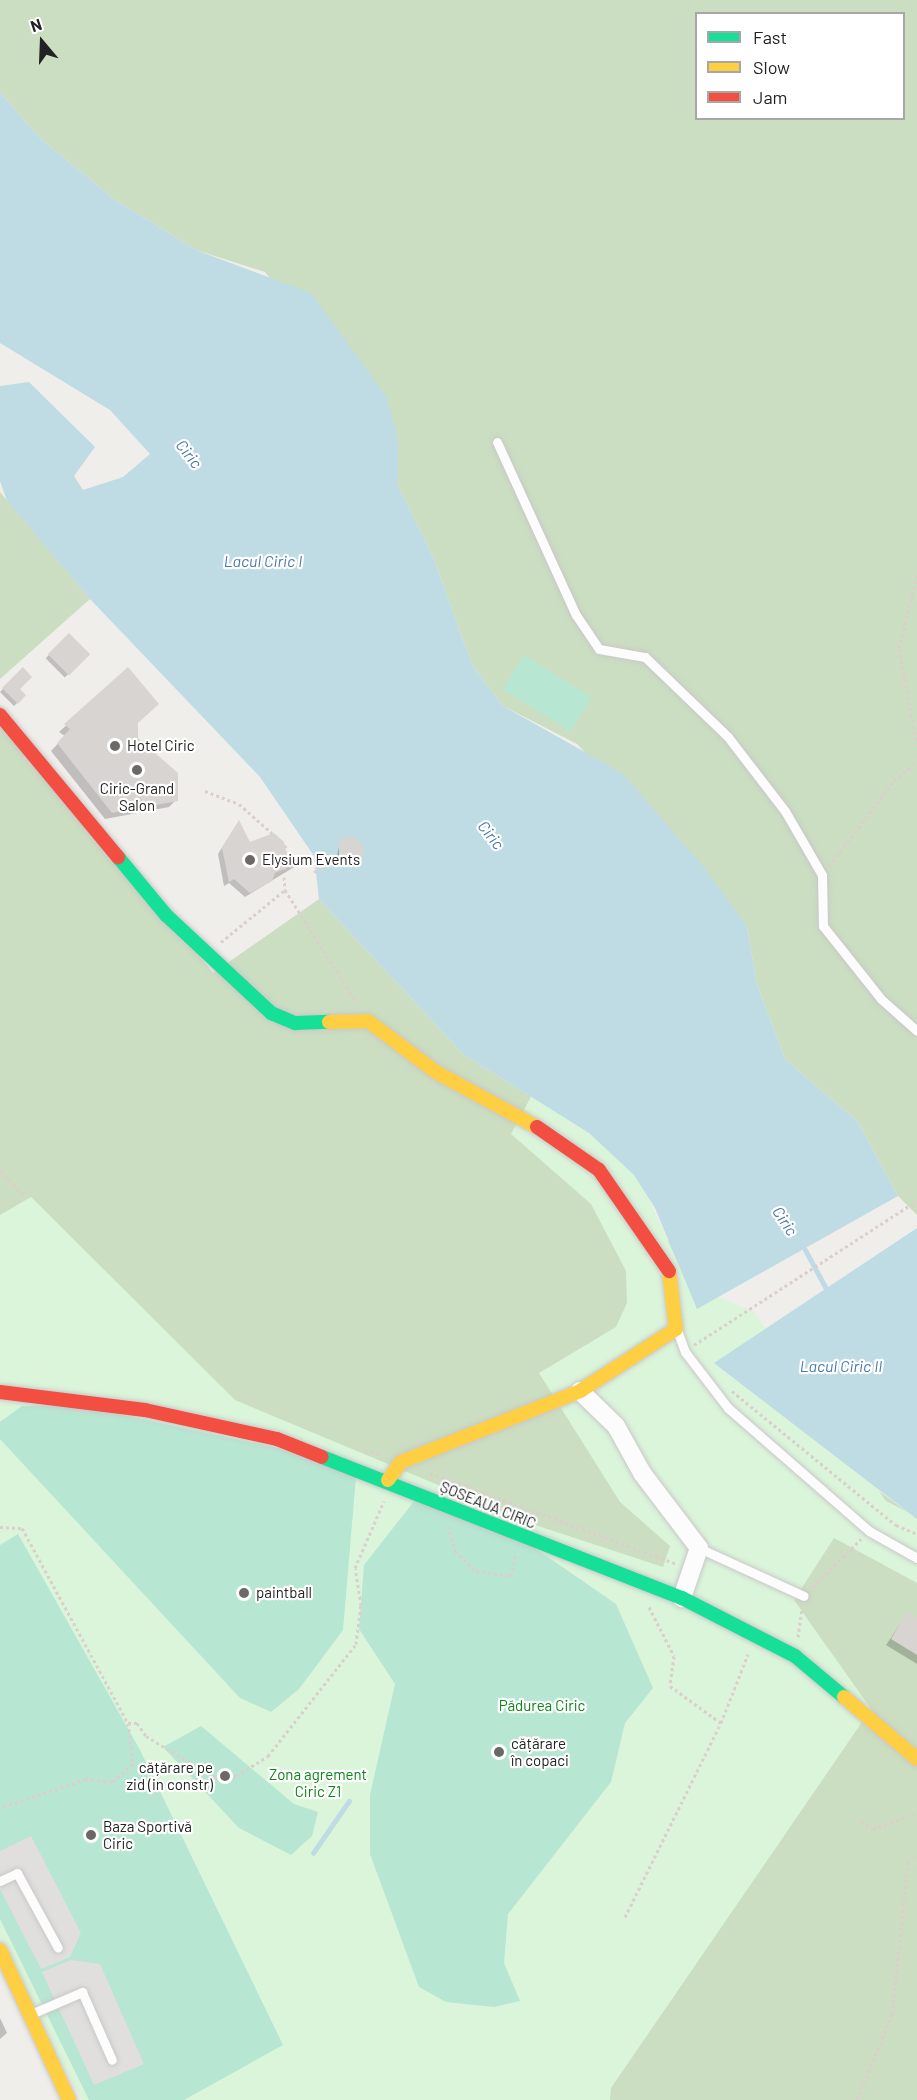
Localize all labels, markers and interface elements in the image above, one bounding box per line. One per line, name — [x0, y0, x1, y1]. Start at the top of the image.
north arrow — [12, 12, 72, 72]
legend — [695, 12, 905, 120]
text: N — [28, 14, 44, 35]
text: Fast — [753, 26, 787, 48]
text: Slow — [753, 56, 790, 78]
text: Jam — [753, 86, 787, 108]
water label: Ciric — [172, 436, 206, 472]
water label: Lacul Ciric I — [224, 551, 302, 571]
place label: Hotel Ciric — [127, 737, 195, 755]
marker: Hotel Ciric — [108, 739, 122, 753]
marker: Ciric-Grand Salon — [130, 763, 144, 777]
place label: Ciric-Grand Salon — [100, 779, 174, 814]
water label: Ciric — [474, 817, 508, 853]
place label: Elysium Events — [262, 851, 360, 869]
marker: Elysium Events — [243, 853, 257, 867]
water label: Ciric — [768, 1203, 802, 1239]
water label: Lacul Ciric II — [800, 1356, 882, 1376]
street label: ȘOSEAUA CIRIC — [437, 1478, 539, 1532]
place label: paintball — [256, 1584, 312, 1602]
marker: paintball — [237, 1586, 251, 1600]
park label: Pădurea Ciric — [499, 1697, 585, 1715]
place label: cățărare în copaci — [511, 1734, 569, 1769]
marker: cățărare în copaci — [492, 1745, 506, 1759]
place label: cățărare pe zid (in constr) — [126, 1758, 213, 1793]
park label: Zona agrement Ciric Z1 — [269, 1765, 367, 1800]
marker: cățărare pe zid (in constr) — [218, 1769, 232, 1783]
place label: Baza Sportivă Ciric — [103, 1817, 192, 1852]
marker: Baza Sportivă Ciric — [84, 1828, 98, 1842]

